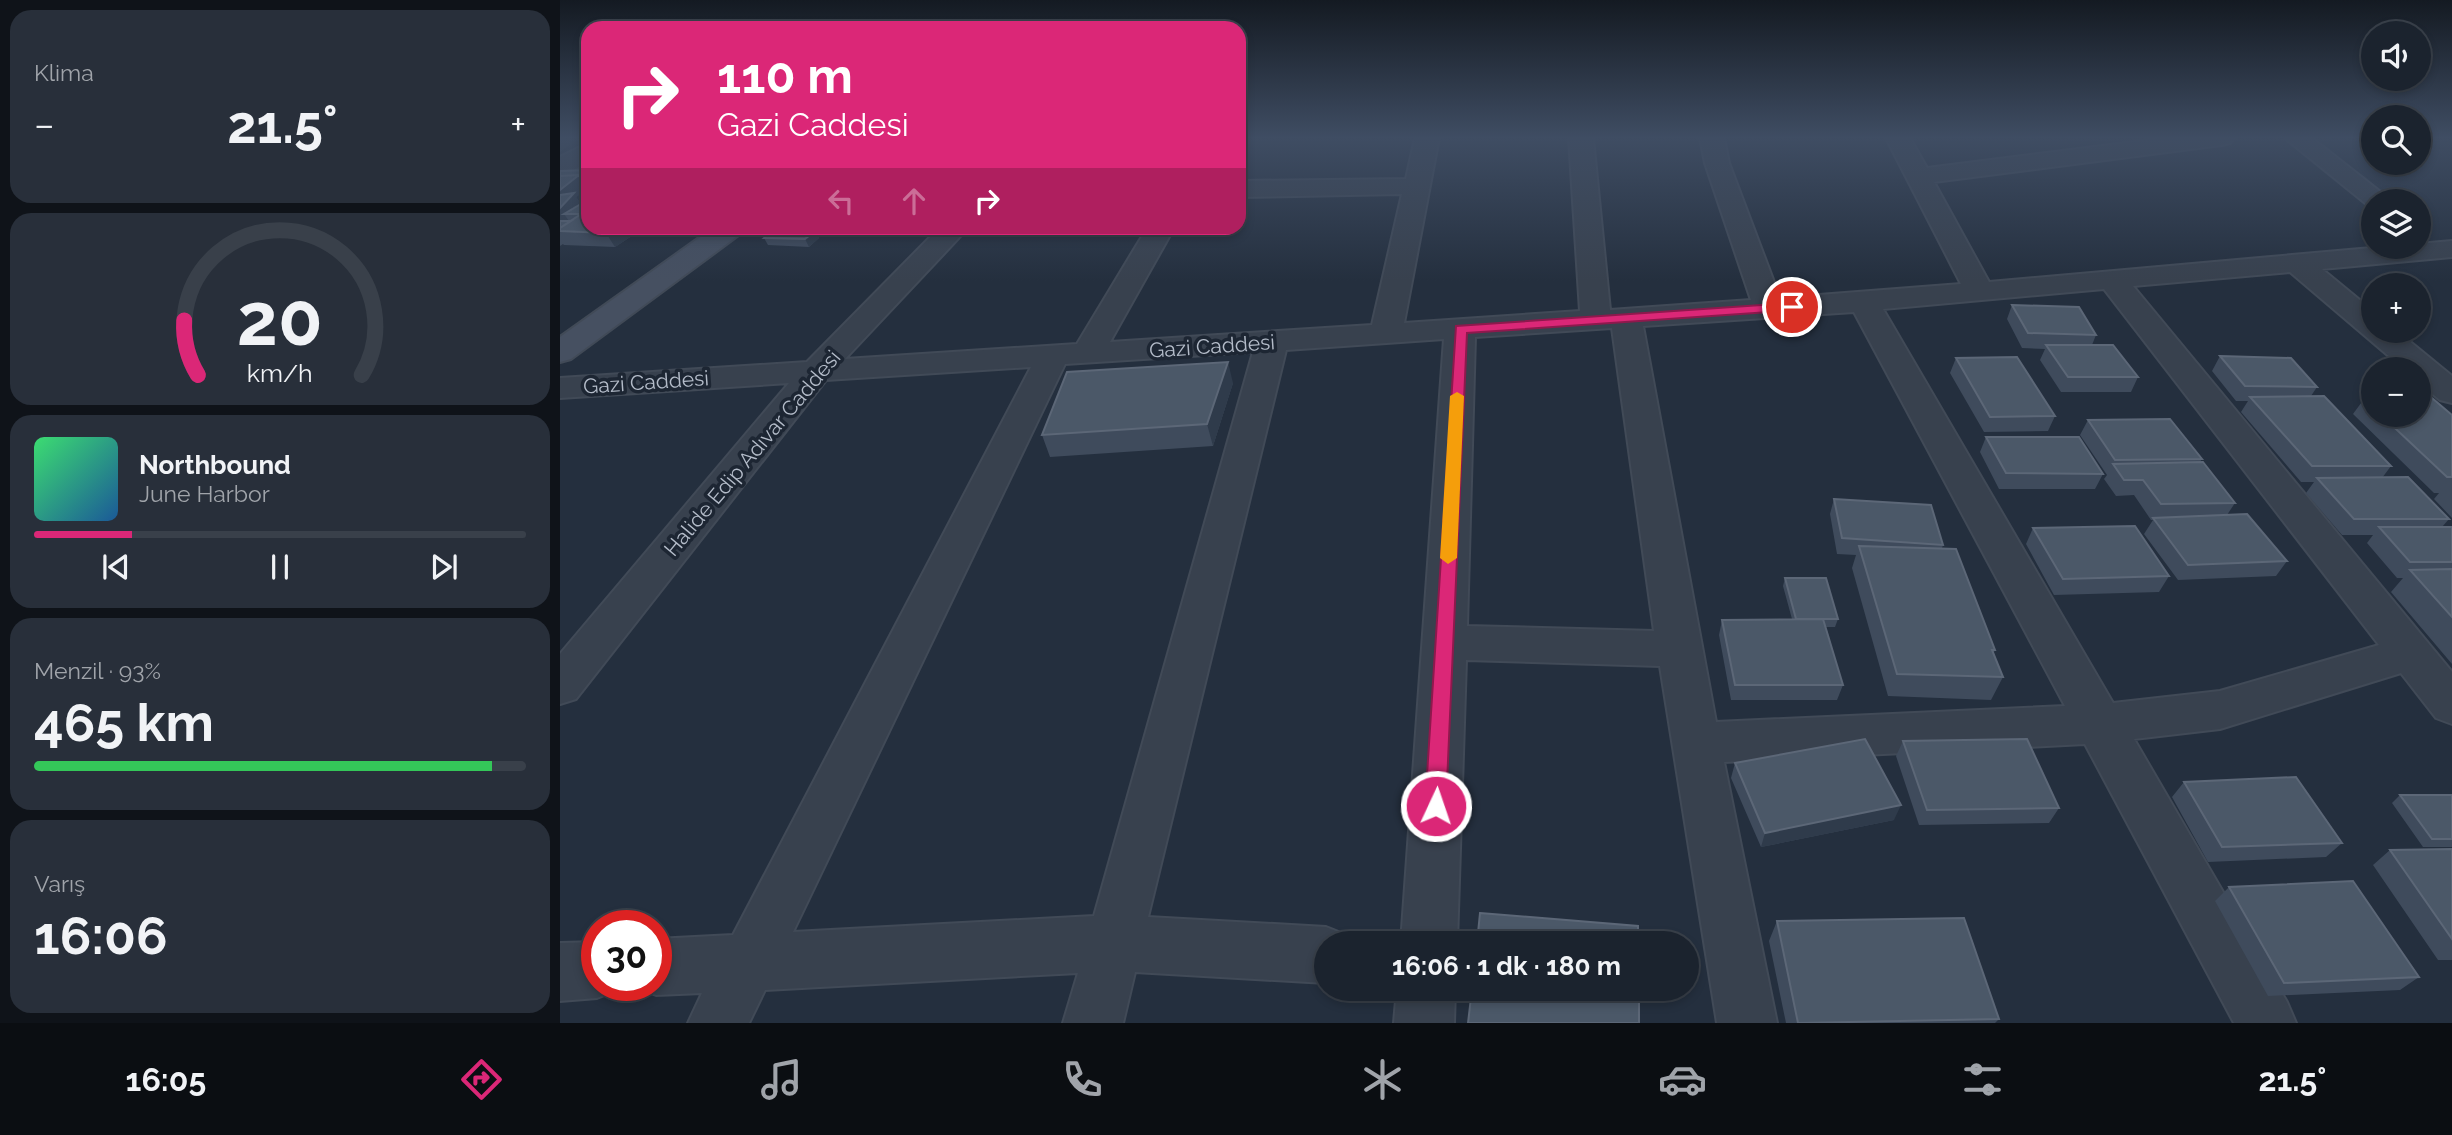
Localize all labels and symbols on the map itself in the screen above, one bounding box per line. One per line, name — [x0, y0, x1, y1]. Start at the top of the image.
pin — [1762, 277, 1822, 337]
street label: Gazi Caddesi — [1148, 329, 1276, 363]
street label: Halide Edip Adıvar Caddesi — [659, 345, 845, 561]
street label: Gazi Caddesi — [582, 365, 710, 399]
position arrow — [1399, 769, 1473, 843]
speed limit sign: 30 — [581, 910, 672, 1001]

